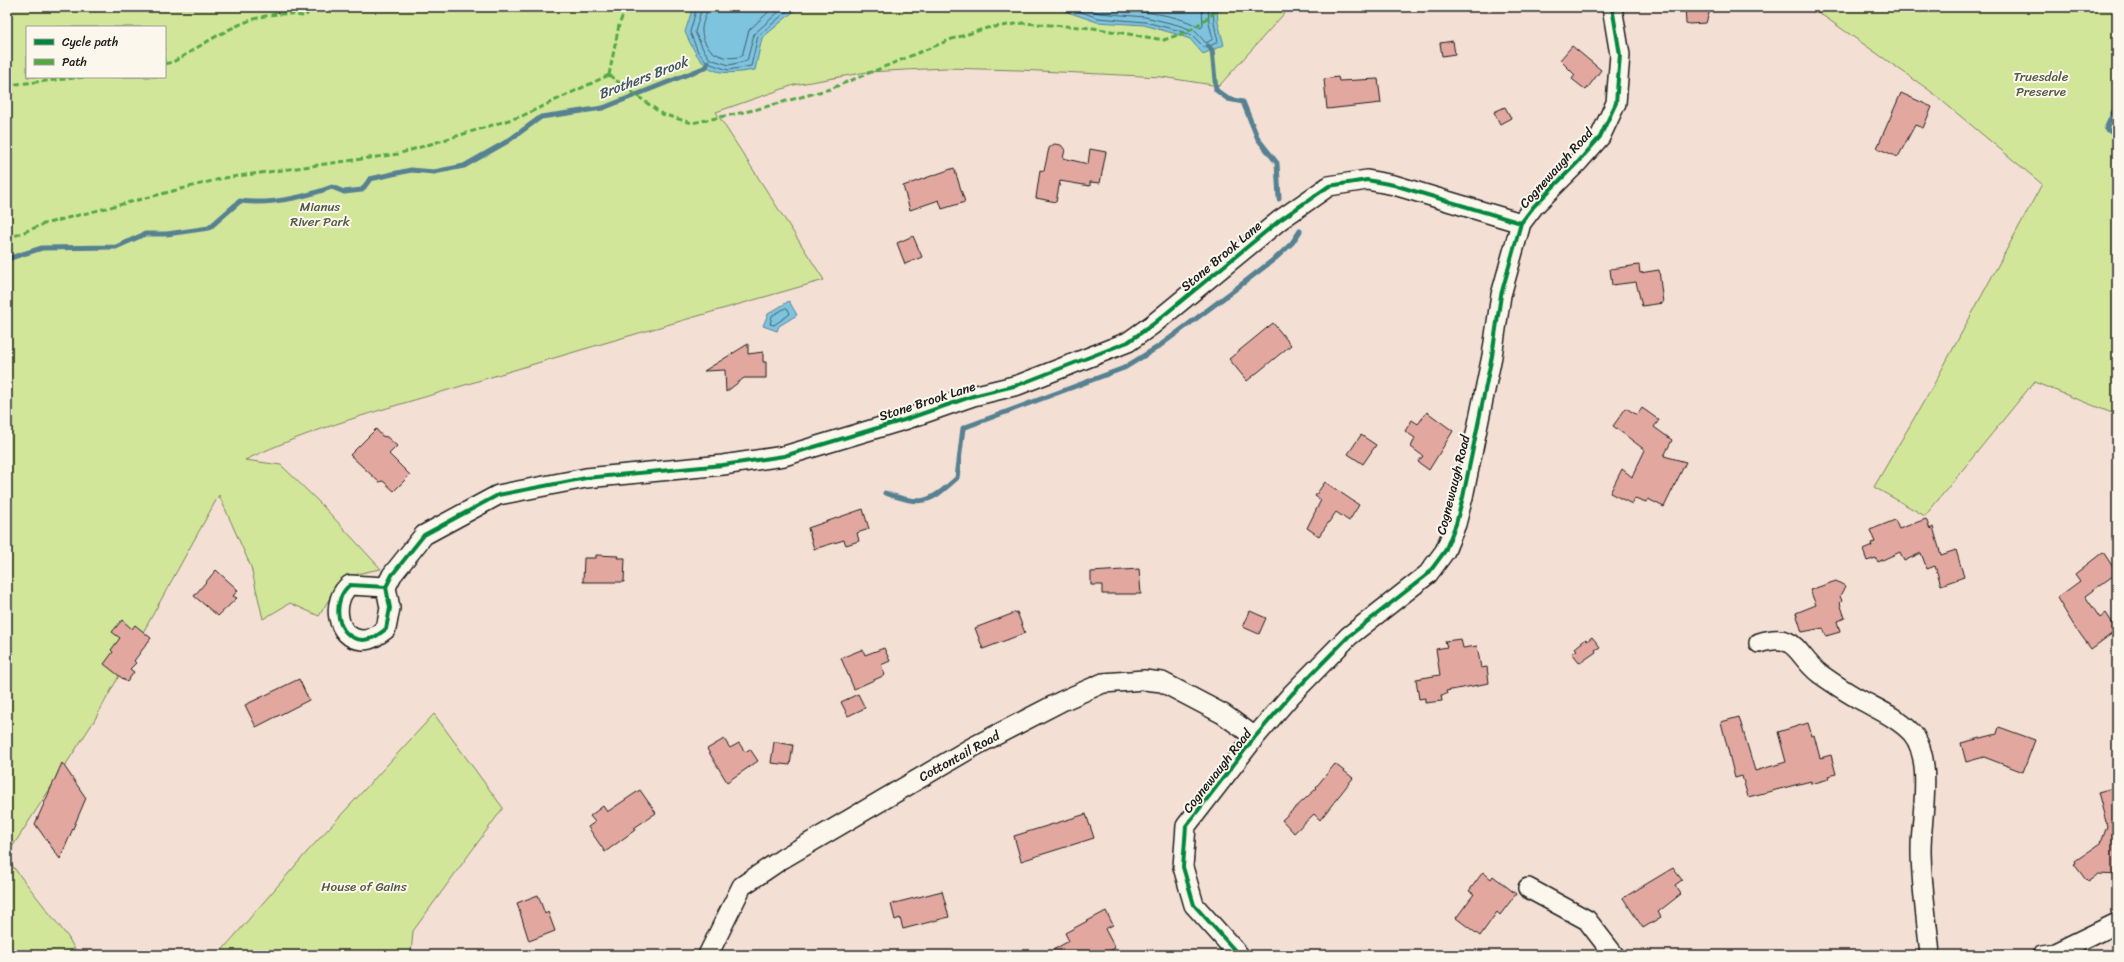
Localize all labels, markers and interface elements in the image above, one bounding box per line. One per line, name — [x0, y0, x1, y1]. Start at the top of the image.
legend — [26, 26, 166, 78]
text: Cycle path — [62, 31, 118, 53]
water label: Brothers Brook — [595, 49, 693, 107]
text: Path — [62, 51, 87, 73]
park label: Truesdale Preserve — [2014, 65, 2069, 103]
street label: Cognewaugh Road — [1513, 122, 1599, 214]
park label: Mianus River Park — [290, 195, 350, 233]
street label: Stone Brook Lane — [1175, 215, 1267, 297]
street label: Stone Brook Lane — [876, 375, 978, 427]
street label: Cognewaugh Road — [1429, 432, 1477, 537]
street label: Cognewaugh Road — [1177, 723, 1258, 818]
street label: Cottontail Road — [914, 724, 1005, 788]
park label: House of Gains — [321, 875, 408, 898]

